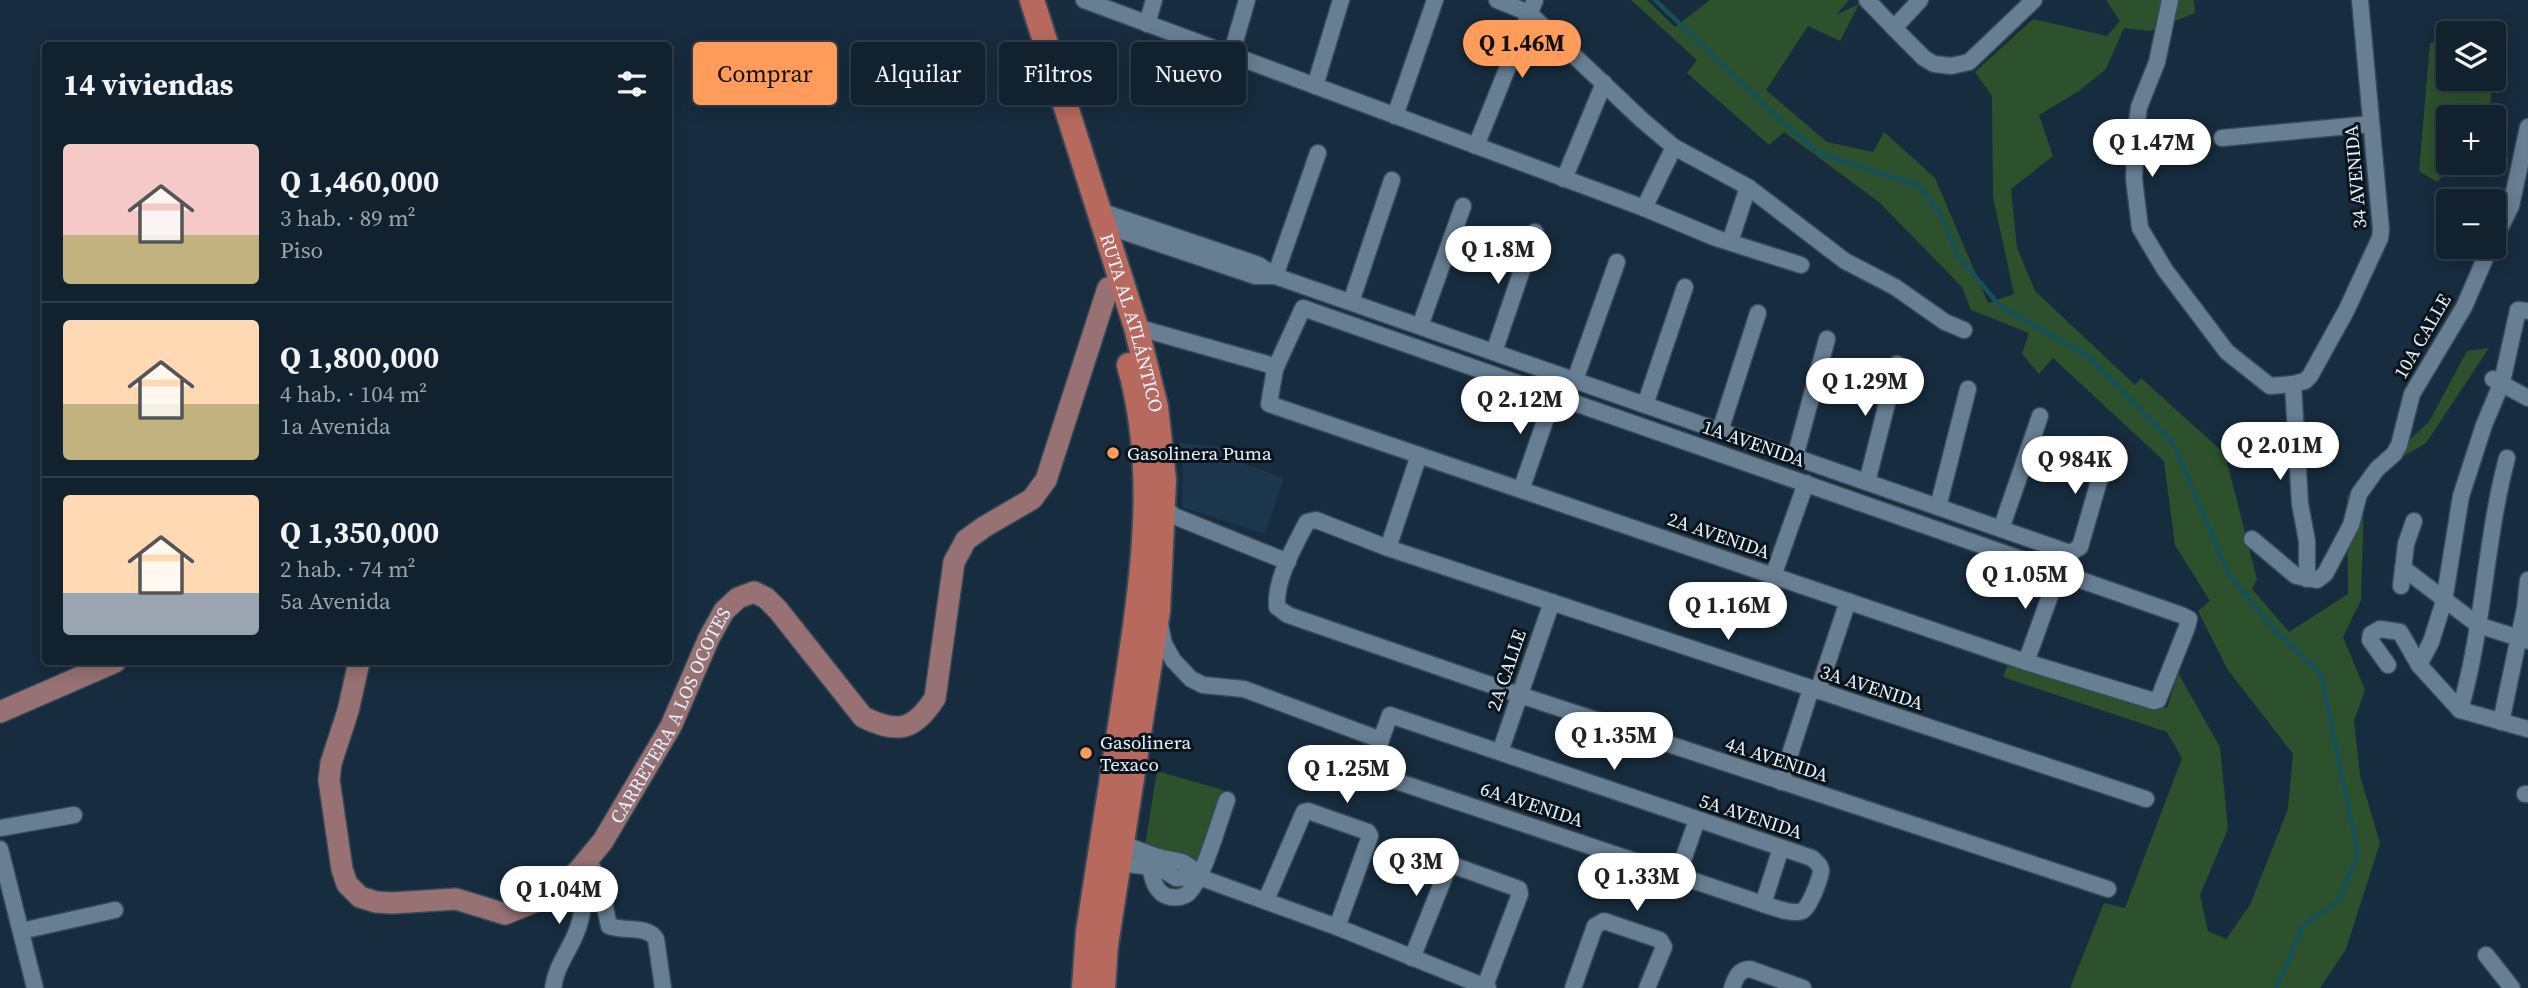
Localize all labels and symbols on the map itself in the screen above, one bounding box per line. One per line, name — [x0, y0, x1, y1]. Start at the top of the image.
pin: Q 1.46M — [1457, 20, 1587, 80]
pin: Q 1.47M — [2087, 120, 2217, 179]
street label: 34 AVENIDA — [2337, 124, 2372, 230]
pin: Q 1.8M — [1441, 226, 1555, 286]
street label: RUTA AL ATLÁNTICO — [1094, 230, 1170, 415]
street label: 10A CALLE — [2387, 289, 2457, 383]
pin: Q 1.29M — [1800, 358, 1930, 418]
pin: Q 2.12M — [1455, 376, 1585, 436]
street label: 1A AVENIDA — [1699, 413, 1809, 473]
pin: Q 2.01M — [2215, 422, 2345, 482]
pin: Q 984K — [2018, 436, 2132, 496]
place label: Gasolinera Puma — [1127, 440, 1272, 466]
marker: Gasolinera Puma — [1105, 445, 1121, 461]
street label: 2A AVENIDA — [1664, 505, 1774, 565]
pin: Q 1.05M — [1960, 552, 2090, 611]
pin: Q 1.16M — [1663, 582, 1793, 642]
street label: CARRETERA A LOS OCOTES — [603, 602, 737, 828]
street label: 2A CALLE — [1480, 626, 1532, 714]
street label: 3A AVENIDA — [1817, 658, 1927, 716]
pin: Q 1.35M — [1549, 712, 1679, 772]
place label: Gasolinera Texaco — [1100, 729, 1191, 777]
street label: 4A AVENIDA — [1722, 730, 1832, 788]
marker: Gasolinera Texaco — [1078, 745, 1094, 761]
pin: Q 1.25M — [1282, 746, 1412, 805]
street label: 6A AVENIDA — [1477, 775, 1587, 833]
street label: 5A AVENIDA — [1696, 787, 1806, 845]
pin: Q 3M — [1375, 838, 1457, 898]
pin: Q 1.33M — [1572, 853, 1702, 913]
pin: Q 1.04M — [494, 866, 624, 926]

